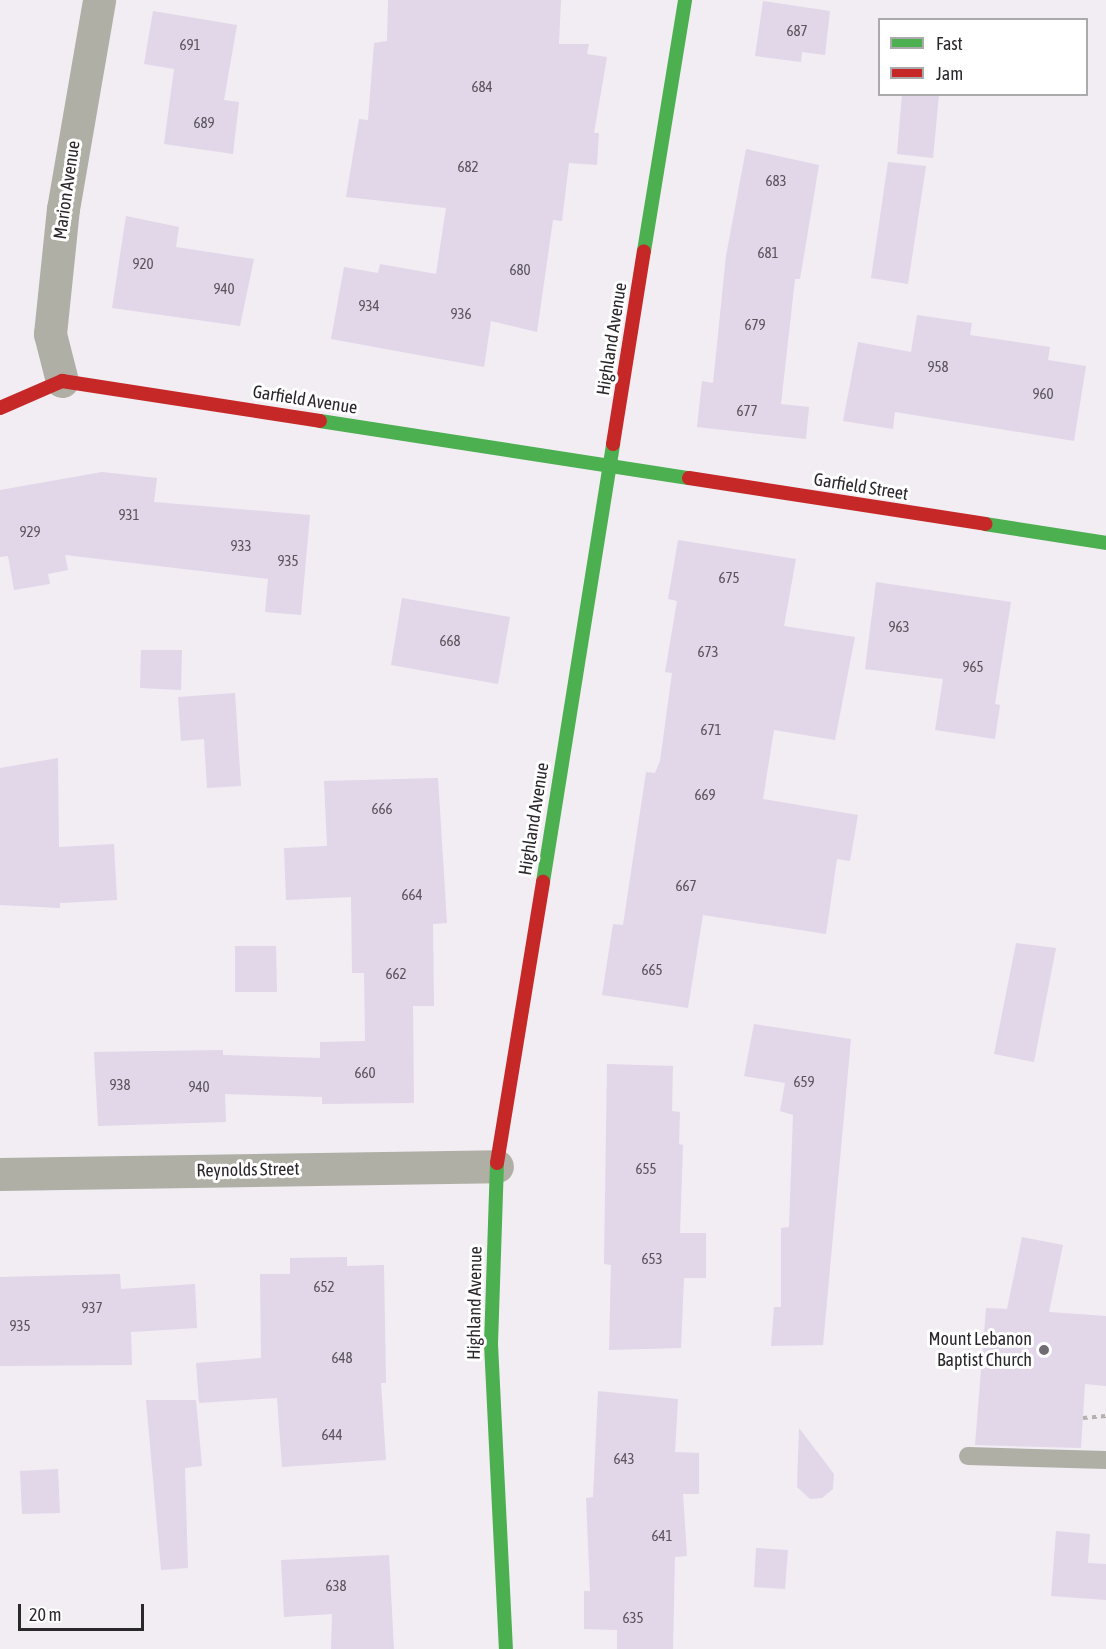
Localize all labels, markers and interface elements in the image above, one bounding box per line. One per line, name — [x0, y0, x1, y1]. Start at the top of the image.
legend — [878, 18, 1088, 96]
house number: 687 — [786, 22, 808, 40]
text: Fast — [936, 33, 963, 54]
house number: 691 — [179, 36, 201, 54]
text: Jam — [936, 63, 963, 84]
house number: 684 — [471, 78, 493, 96]
house number: 689 — [193, 114, 215, 132]
street label: Marion Avenue — [49, 139, 85, 241]
house number: 682 — [457, 158, 479, 176]
house number: 683 — [765, 172, 787, 190]
house number: 681 — [757, 244, 779, 262]
house number: 920 — [132, 255, 154, 273]
house number: 680 — [509, 261, 531, 279]
house number: 940 — [213, 280, 235, 298]
street label: Highland Avenue — [592, 281, 632, 397]
house number: 934 — [358, 297, 380, 315]
house number: 936 — [450, 305, 472, 323]
house number: 679 — [744, 316, 766, 334]
house number: 958 — [927, 358, 949, 376]
street label: Garfield Avenue — [251, 381, 359, 419]
house number: 960 — [1032, 385, 1054, 403]
house number: 677 — [736, 402, 758, 420]
street label: Garfield Street — [812, 469, 910, 505]
house number: 931 — [118, 506, 140, 524]
house number: 929 — [19, 523, 41, 541]
house number: 933 — [230, 537, 252, 555]
house number: 935 — [277, 552, 299, 570]
house number: 675 — [718, 569, 740, 587]
house number: 963 — [888, 618, 910, 636]
house number: 668 — [439, 632, 461, 650]
house number: 673 — [697, 643, 719, 661]
house number: 965 — [962, 658, 984, 676]
house number: 671 — [700, 721, 722, 739]
street label: Highland Avenue — [514, 761, 554, 877]
house number: 669 — [694, 786, 716, 804]
house number: 666 — [371, 800, 393, 818]
house number: 667 — [675, 877, 697, 895]
house number: 664 — [401, 886, 423, 904]
house number: 665 — [641, 961, 663, 979]
house number: 662 — [385, 965, 407, 983]
house number: 660 — [354, 1064, 376, 1082]
house number: 659 — [793, 1073, 815, 1091]
house number: 938 — [109, 1076, 131, 1094]
house number: 940 — [188, 1078, 210, 1096]
street label: Reynolds Street — [196, 1158, 300, 1182]
house number: 655 — [635, 1160, 657, 1178]
street label: Highland Avenue — [463, 1246, 487, 1360]
house number: 653 — [641, 1250, 663, 1268]
house number: 652 — [313, 1278, 335, 1296]
house number: 937 — [81, 1299, 103, 1317]
house number: 935 — [9, 1317, 31, 1335]
place label: Mount Lebanon Baptist Church — [928, 1329, 1032, 1372]
marker: Mount Lebanon Baptist Church — [1037, 1343, 1051, 1357]
house number: 648 — [331, 1349, 353, 1367]
house number: 644 — [321, 1426, 343, 1444]
house number: 643 — [613, 1450, 635, 1468]
house number: 641 — [651, 1527, 673, 1545]
house number: 638 — [325, 1577, 347, 1595]
scale bar — [21, 1592, 147, 1630]
text: 20 m — [29, 1604, 61, 1625]
house number: 635 — [622, 1609, 644, 1627]

